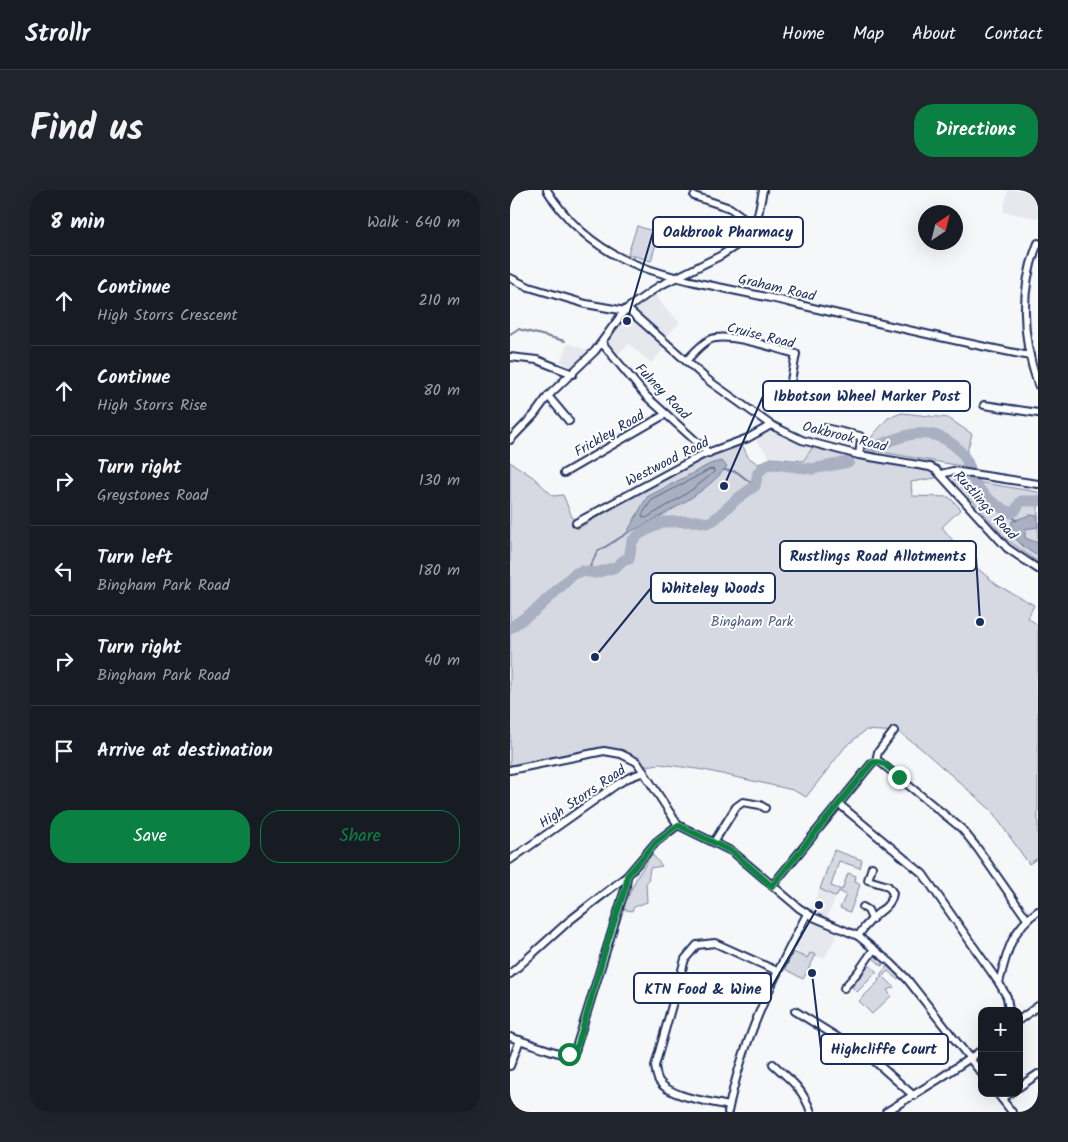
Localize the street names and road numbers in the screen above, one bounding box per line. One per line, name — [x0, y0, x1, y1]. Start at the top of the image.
street label: Graham Road — [736, 268, 819, 308]
street label: Cruise Road — [725, 317, 798, 355]
street label: Fulney Road — [630, 358, 696, 426]
street label: Frickley Road — [570, 404, 650, 463]
street label: Oakbrook Road — [800, 416, 890, 458]
street label: Westwood Road — [622, 431, 714, 492]
street label: Rustlings Road — [948, 466, 1023, 546]
street label: High Storrs Road — [535, 759, 631, 834]

